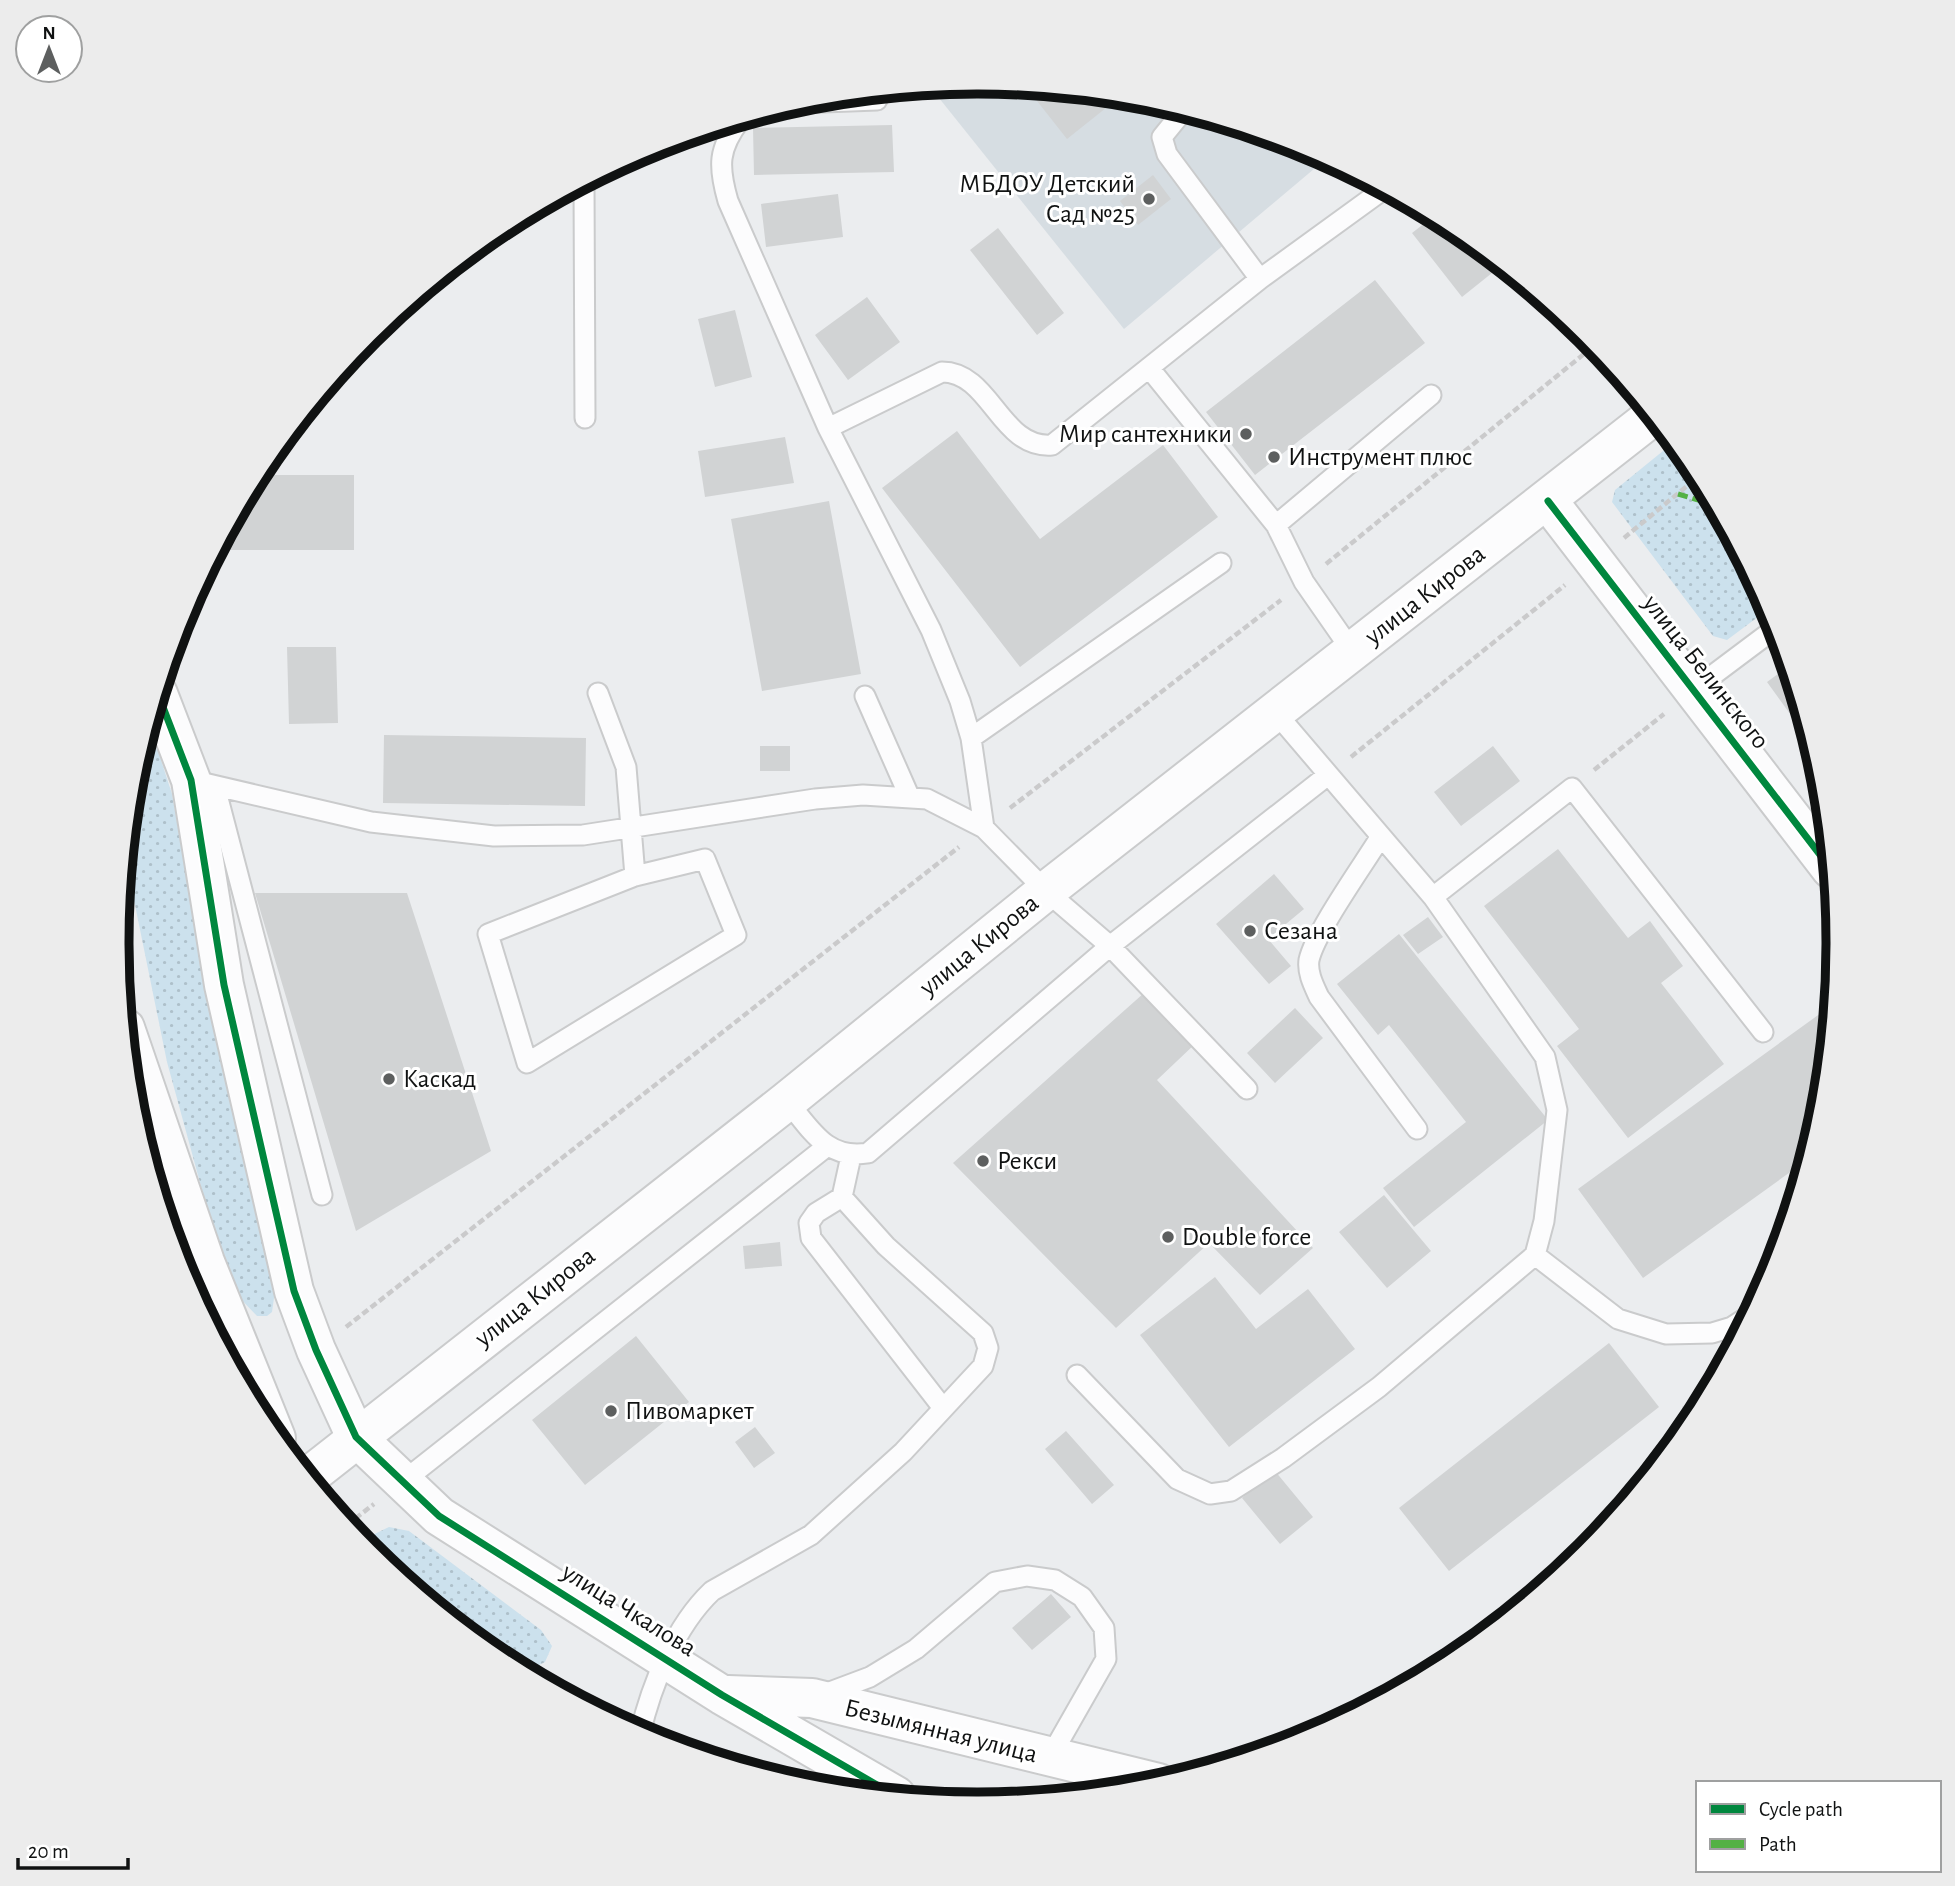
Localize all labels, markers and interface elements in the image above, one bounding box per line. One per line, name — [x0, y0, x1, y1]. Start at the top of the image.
north arrow — [14, 14, 84, 84]
text: N — [42, 24, 56, 43]
place label: МБДОУ Детский Сад №25 — [959, 171, 1135, 227]
marker: МБДОУ Детский Сад №25 — [1141, 191, 1157, 207]
place label: Мир сантехники — [1059, 421, 1232, 447]
marker: Мир сантехники — [1238, 426, 1254, 442]
place label: Инструмент плюс — [1288, 444, 1472, 470]
marker: Инструмент плюс — [1266, 449, 1282, 465]
street label: улица Кирова — [1359, 540, 1490, 650]
street label: улица Белинского — [1637, 589, 1774, 754]
street label: улица Кирова — [914, 889, 1043, 1001]
place label: Сезана — [1264, 918, 1338, 944]
marker: Сезана — [1242, 923, 1258, 939]
place label: Каскад — [403, 1066, 476, 1092]
marker: Каскад — [381, 1071, 397, 1087]
place label: Рекси — [997, 1148, 1057, 1174]
marker: Рекси — [975, 1153, 991, 1169]
place label: Double force — [1182, 1224, 1311, 1250]
marker: Double force — [1160, 1229, 1176, 1245]
street label: улица Кирова — [469, 1242, 600, 1352]
place label: Пивомаркет — [625, 1398, 754, 1424]
marker: Пивомаркет — [603, 1403, 619, 1419]
street label: улица Чкалова — [556, 1558, 701, 1662]
street label: Безымянная улица — [842, 1694, 1040, 1768]
legend — [1696, 1781, 1941, 1872]
text: Cycle path — [1759, 1799, 1843, 1820]
scale bar — [18, 1826, 128, 1870]
text: Path — [1759, 1834, 1797, 1855]
text: 20 m — [28, 1841, 69, 1862]

